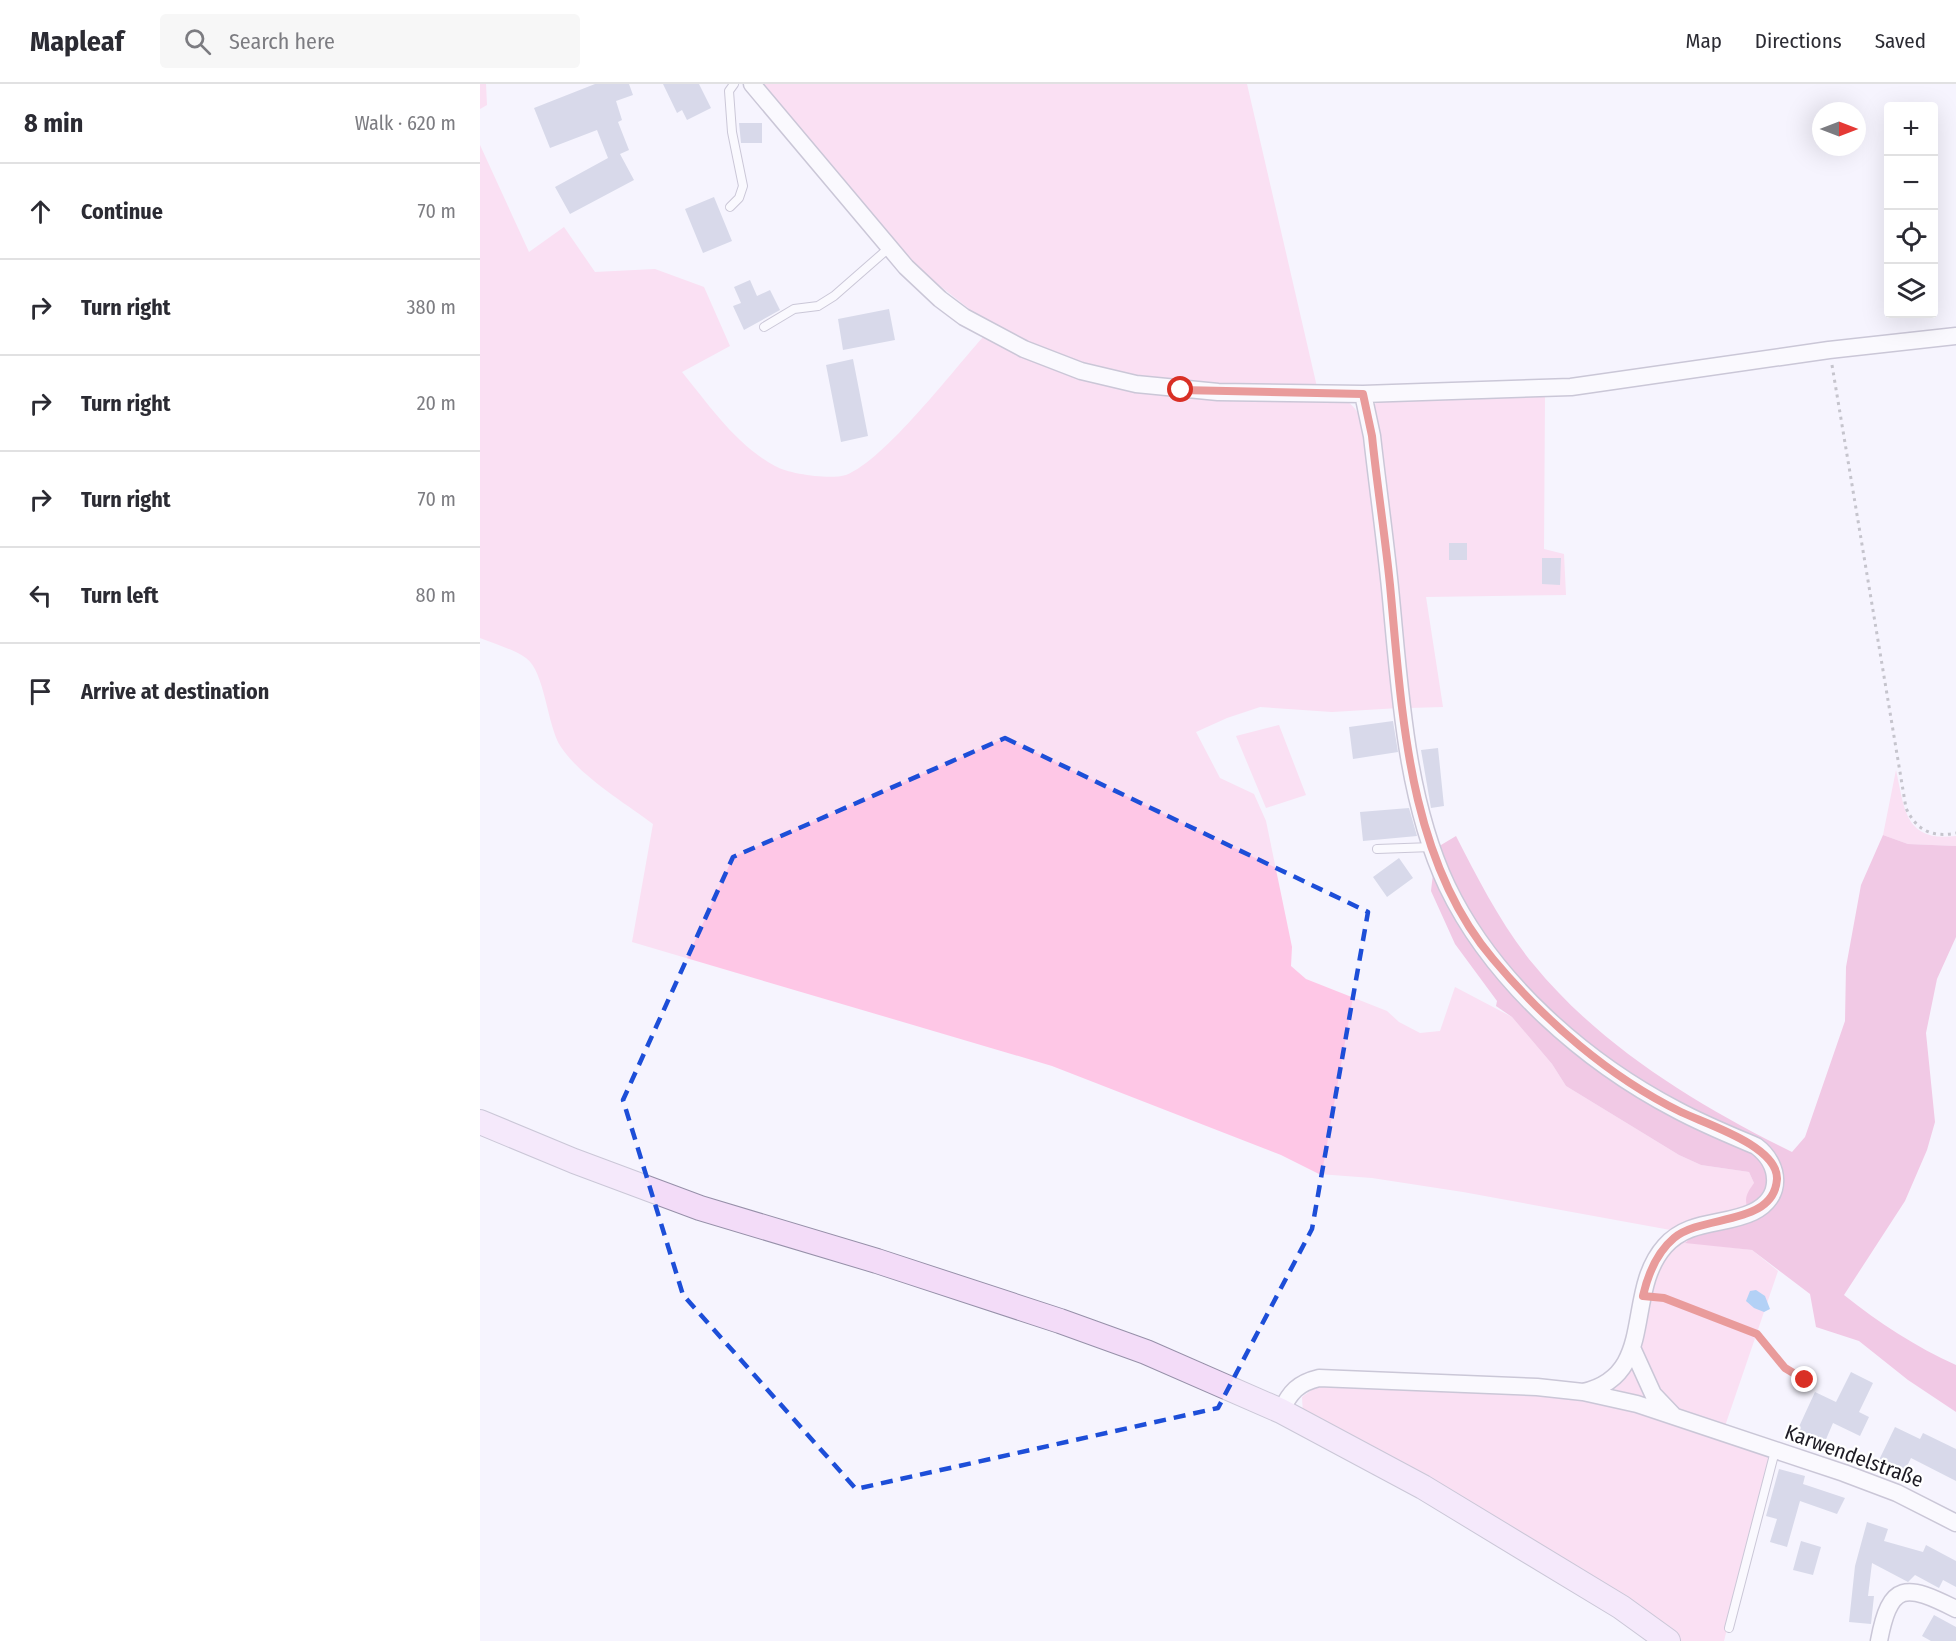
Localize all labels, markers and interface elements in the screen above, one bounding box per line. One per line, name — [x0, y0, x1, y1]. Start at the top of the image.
search box — [160, 14, 580, 68]
text: Mapleaf — [30, 25, 124, 58]
icon: search — [181, 25, 214, 58]
text: Search here — [229, 28, 335, 55]
text: Map — [1685, 28, 1722, 54]
text: Directions — [1755, 28, 1842, 54]
text: Saved — [1875, 28, 1926, 54]
north arrow — [1812, 102, 1866, 156]
map controls — [1884, 102, 1938, 318]
button: + — [1884, 102, 1938, 156]
text: 8 min — [24, 108, 83, 139]
text: Walk · 620 m — [355, 111, 456, 135]
button: − — [1884, 156, 1938, 210]
icon: ahead — [24, 195, 57, 228]
text: Continue — [81, 198, 163, 225]
text: 70 m — [418, 199, 456, 223]
button: locate — [1884, 210, 1938, 264]
button: layers — [1884, 264, 1938, 318]
icon: right — [24, 291, 57, 324]
text: Turn right — [81, 294, 170, 321]
text: 380 m — [406, 295, 456, 319]
route start — [1167, 376, 1193, 402]
icon: right — [24, 387, 57, 420]
text: Turn right — [81, 390, 170, 417]
text: 20 m — [417, 391, 456, 415]
icon: right — [24, 483, 57, 516]
text: Turn right — [81, 486, 170, 513]
text: 70 m — [418, 487, 456, 511]
icon: left — [24, 579, 57, 612]
text: Turn left — [81, 582, 159, 609]
text: 80 m — [416, 583, 456, 607]
icon: arrive — [24, 675, 57, 708]
text: Arrive at destination — [81, 678, 269, 705]
route end — [1791, 1366, 1817, 1392]
street label: Karwendelstraße — [1781, 1419, 1927, 1493]

